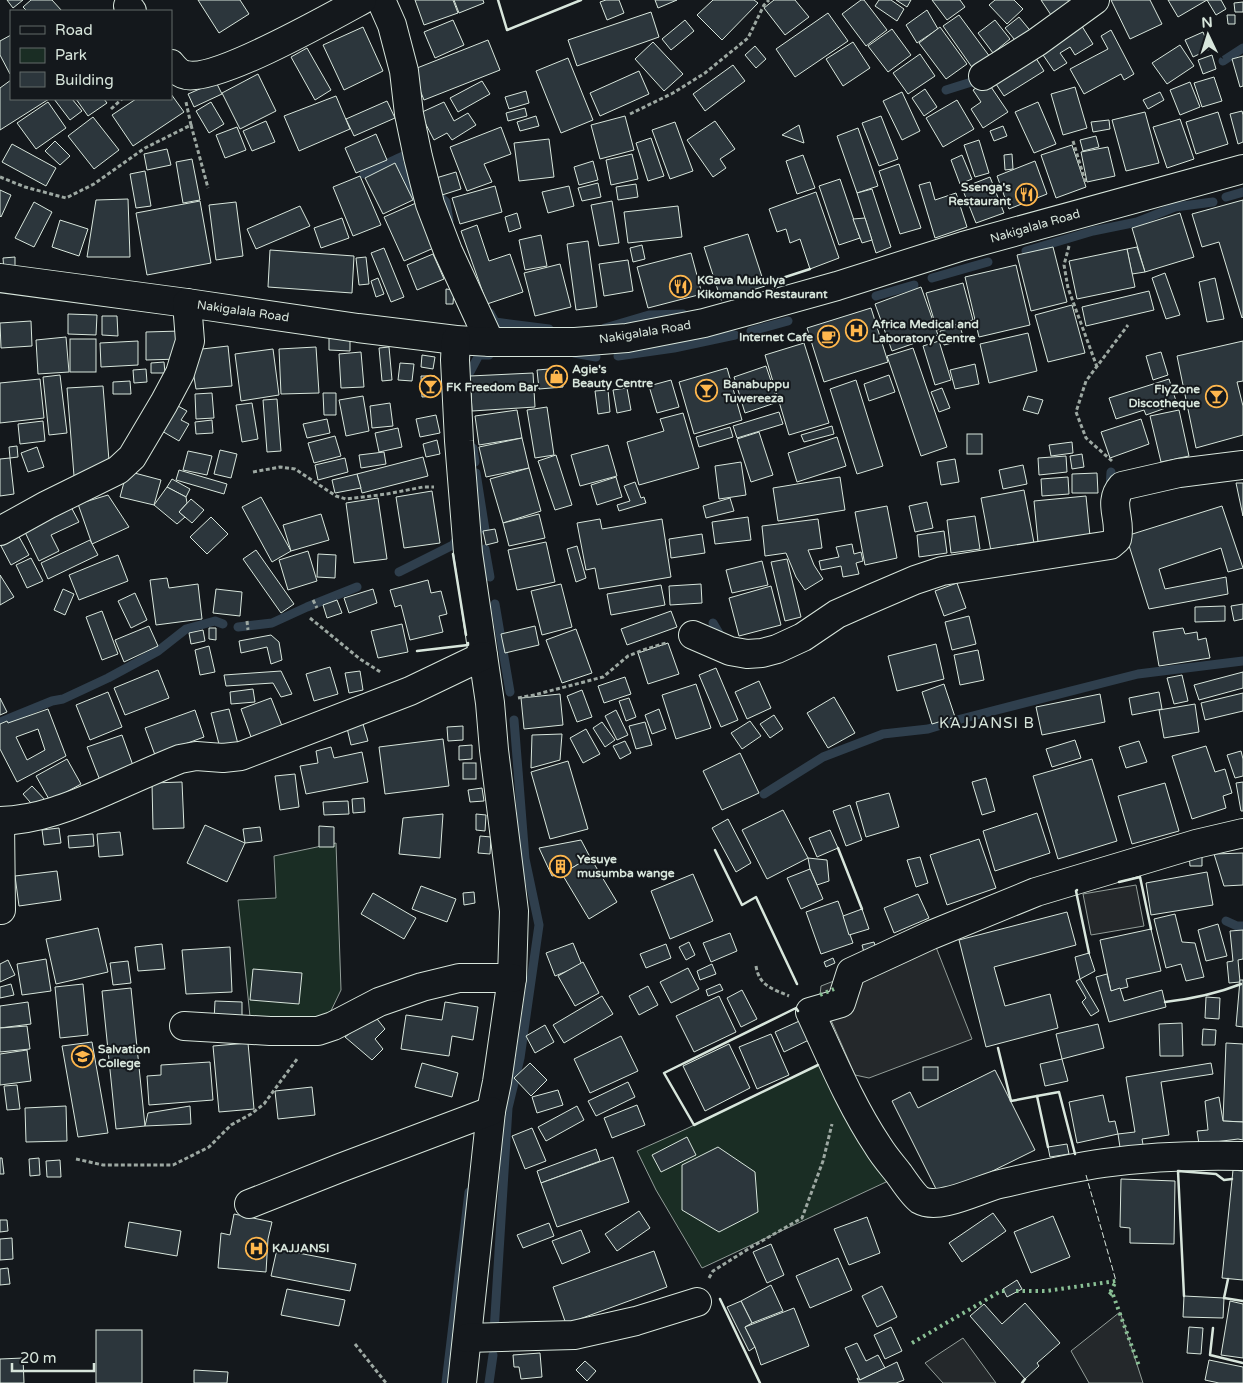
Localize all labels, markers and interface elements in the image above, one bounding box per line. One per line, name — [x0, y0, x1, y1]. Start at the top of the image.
legend — [10, 10, 172, 100]
north arrow — [1183, 10, 1233, 60]
text: N — [1201, 14, 1213, 31]
text: Road — [55, 21, 93, 39]
text: Park — [55, 46, 87, 64]
text: Building — [55, 71, 114, 89]
place label: Ssenga's Restaurant — [948, 180, 1011, 208]
restaurant icon: Ssenga's Restaurant — [1015, 182, 1039, 206]
street label: Nakigalala Road — [988, 206, 1082, 246]
place label: KGava Mukulya Kikomando Restaurant — [697, 273, 828, 301]
restaurant icon: KGava Mukulya Kikomando Restaurant — [669, 275, 693, 299]
street label: Nakigalala Road — [196, 298, 290, 324]
place label: Africa Medical and Laboratory Centre — [872, 317, 979, 346]
street label: Nakigalala Road — [598, 318, 692, 346]
hospital icon: Africa Medical and Laboratory Centre — [844, 319, 868, 343]
cafe icon: Internet Cafe — [817, 325, 841, 349]
place label: Internet Cafe — [739, 330, 813, 344]
place label: Agie's Beauty Centre — [572, 362, 653, 391]
shop icon: Agie's Beauty Centre — [544, 364, 568, 388]
bar icon: FK Freedom Bar — [418, 375, 442, 399]
place label: Banabuppu Tuwereeza — [722, 377, 789, 405]
bar icon: Banabuppu Tuwereeza — [695, 379, 719, 403]
place label: FK Freedom Bar — [446, 380, 538, 394]
place label: FlyZone Discotheque — [1128, 382, 1200, 411]
bar icon: FlyZone Discotheque — [1204, 384, 1228, 408]
district label: KAJJANSI B — [939, 714, 1035, 732]
place label: Yesuye musumba wange — [577, 852, 675, 881]
building icon: Yesuye musumba wange — [549, 854, 573, 878]
place label: Salvation College — [98, 1042, 150, 1071]
school or university icon: Salvation College — [70, 1044, 94, 1068]
hospital icon: KAJJANSI — [244, 1236, 268, 1260]
place label: KAJJANSI — [272, 1241, 329, 1255]
scale bar — [12, 1340, 95, 1372]
text: 20 m — [20, 1349, 57, 1367]

